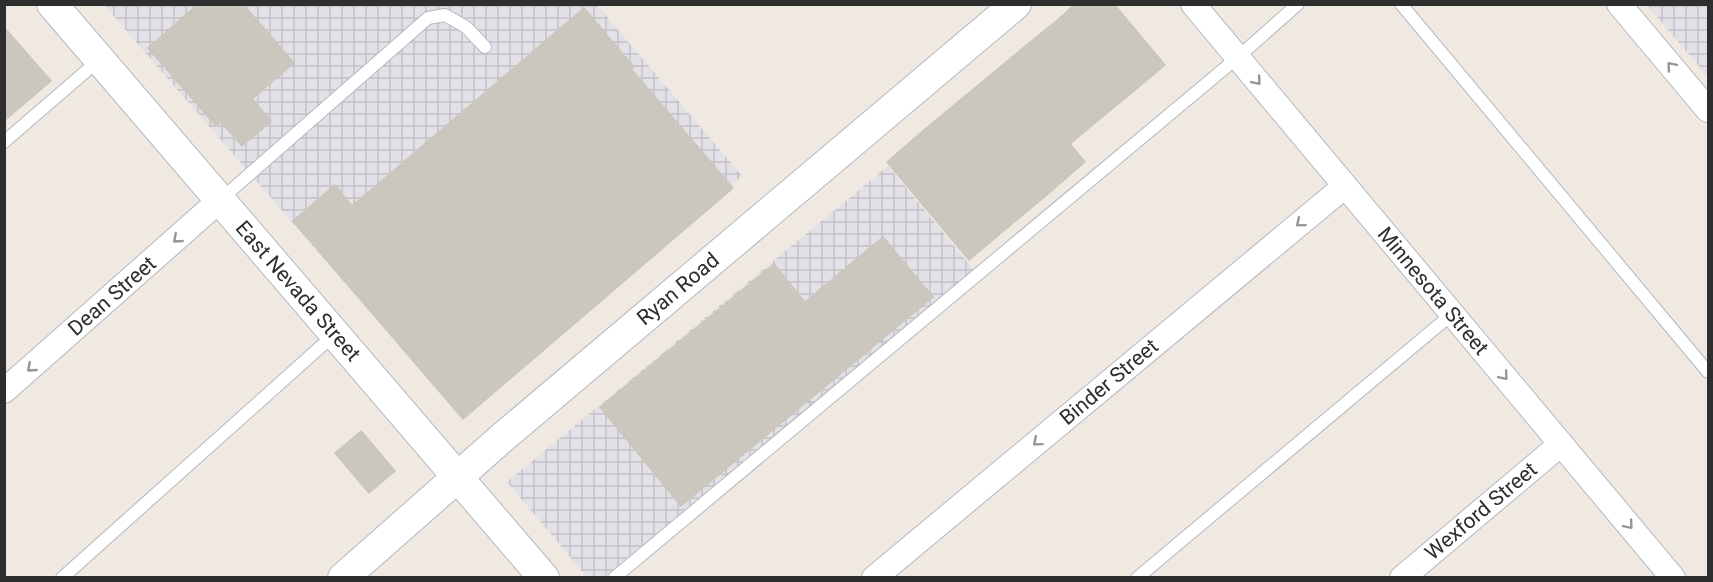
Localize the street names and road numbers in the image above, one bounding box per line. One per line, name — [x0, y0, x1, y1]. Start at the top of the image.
street label: East Nevada Street — [231, 216, 365, 366]
street label: Minnesota Street — [1373, 222, 1494, 360]
street label: Ryan Road — [632, 248, 724, 330]
street label: Dean Street — [63, 251, 161, 341]
street label: Binder Street — [1055, 334, 1163, 430]
street label: Wexford Street — [1420, 457, 1542, 565]

